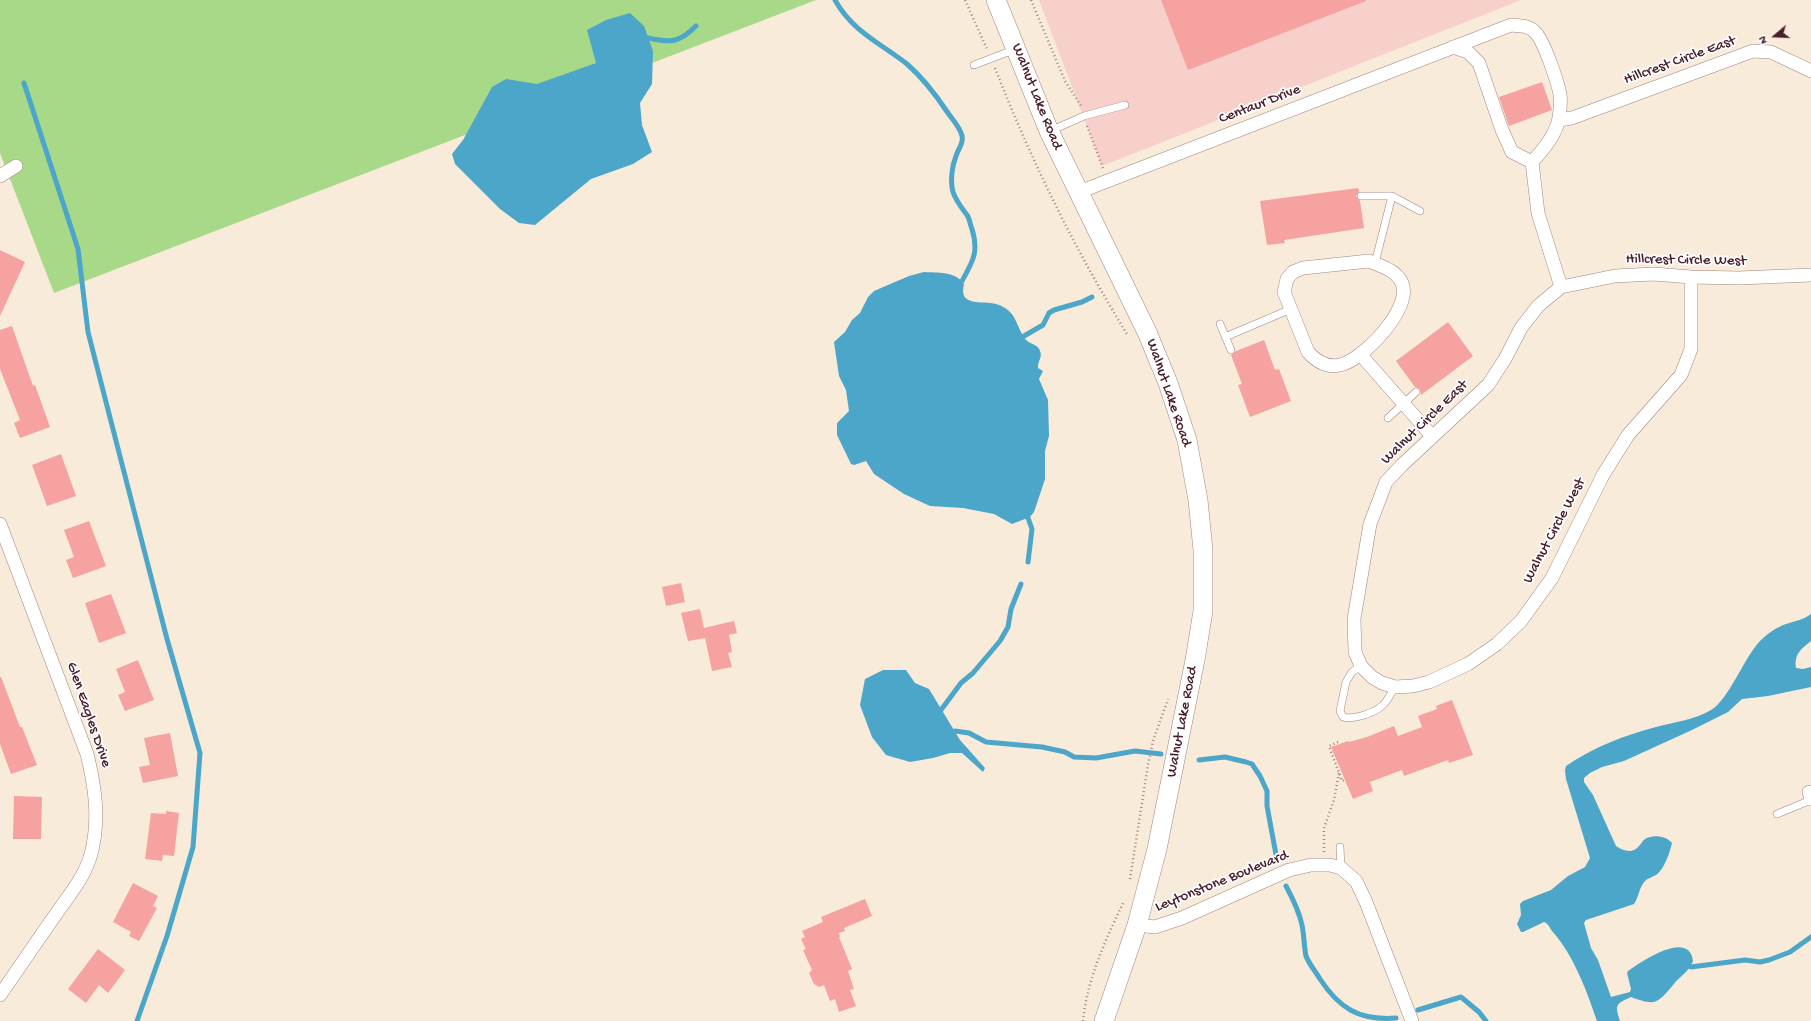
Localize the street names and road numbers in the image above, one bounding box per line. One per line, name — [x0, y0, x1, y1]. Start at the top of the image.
street label: Hillcrest Circle East — [1622, 32, 1738, 90]
street label: Walnut Lake Road — [1007, 41, 1065, 153]
street label: Centaur Drive — [1217, 81, 1303, 129]
street label: Hillcrest Circle West — [1626, 251, 1746, 271]
street label: Walnut Lake Road — [1141, 337, 1195, 449]
street label: Walnut Circle East — [1378, 377, 1472, 469]
street label: Walnut Circle West — [1520, 475, 1590, 587]
street label: Glen Eagles Drive — [62, 660, 114, 770]
street label: Walnut Lake Road — [1163, 665, 1203, 779]
street label: Leytonstone Boulevard — [1153, 847, 1291, 917]

